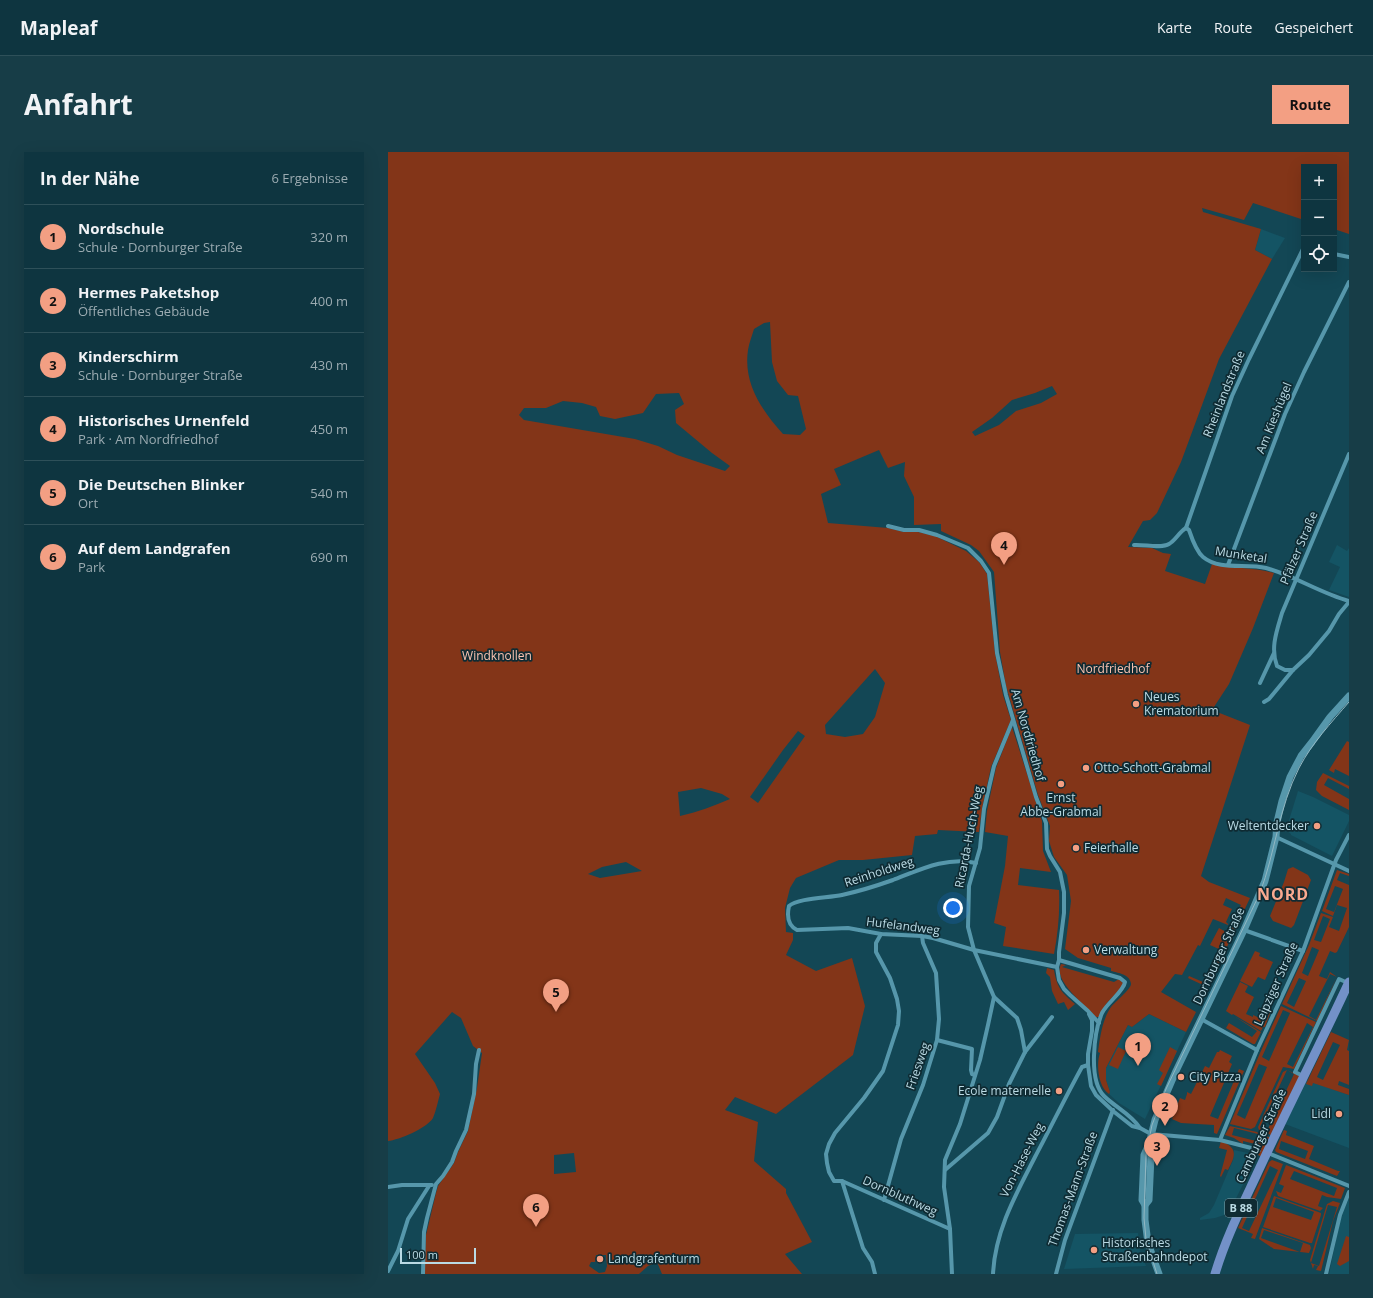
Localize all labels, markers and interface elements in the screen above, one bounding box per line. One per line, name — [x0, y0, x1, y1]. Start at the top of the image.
text: Mapleaf — [20, 15, 97, 41]
text: Karte — [1157, 18, 1192, 37]
text: Route — [1214, 18, 1252, 37]
text: Gespeichert — [1274, 18, 1353, 37]
text: Anfahrt — [24, 85, 133, 123]
button: Route — [1272, 85, 1349, 124]
map controls — [1301, 164, 1337, 272]
button: + — [1301, 164, 1337, 200]
text: In der Nähe — [40, 167, 139, 190]
text: 6 Ergebnisse — [271, 169, 348, 187]
button: − — [1301, 200, 1337, 236]
text: Nordschule — [78, 218, 164, 238]
text: 1 — [49, 228, 57, 246]
text: 320 m — [310, 228, 348, 246]
button: locate — [1301, 236, 1337, 272]
text: Schule · Dornburger Straße — [78, 238, 243, 256]
text: Hermes Paketshop — [78, 282, 219, 302]
text: 2 — [49, 292, 57, 310]
text: 400 m — [310, 292, 348, 310]
text: Öffentliches Gebäude — [78, 302, 210, 320]
text: Kinderschirm — [78, 346, 179, 366]
street label: Rheinlandstraße — [1198, 348, 1249, 440]
text: 3 — [49, 356, 57, 374]
text: 430 m — [310, 356, 348, 374]
text: Schule · Dornburger Straße — [78, 366, 243, 384]
street label: Am Kieshügel — [1251, 380, 1296, 456]
text: Historisches Urnenfeld — [78, 410, 249, 430]
text: 4 — [49, 420, 57, 438]
text: 450 m — [310, 420, 348, 438]
text: Park · Am Nordfriedhof — [78, 430, 218, 448]
text: Die Deutschen Blinker — [78, 474, 245, 494]
text: 5 — [49, 484, 57, 502]
text: 540 m — [310, 484, 348, 502]
text: Ort — [78, 494, 98, 512]
street label: Pfälzer Straße — [1275, 508, 1322, 587]
pin: 4 — [991, 532, 1017, 565]
text: Auf dem Landgrafen — [78, 538, 231, 558]
street label: Munketal — [1214, 542, 1268, 567]
text: 6 — [49, 548, 57, 566]
text: 690 m — [310, 548, 348, 566]
text: Park — [78, 558, 105, 576]
park label: Windknollen — [462, 647, 532, 664]
park label: Nordfriedhof — [1076, 660, 1151, 677]
street label: Am Nordfriedhof — [1007, 687, 1050, 784]
place label: Neues Krematorium — [1144, 688, 1219, 719]
marker: Neues Krematorium — [1131, 699, 1141, 709]
place label: Otto-Schott-Grabmal — [1094, 759, 1211, 776]
marker: Otto-Schott-Grabmal — [1081, 763, 1091, 773]
marker: Ernst Abbe-Grabmal — [1056, 779, 1066, 789]
street label: Ricarda-Huch-Weg — [950, 784, 987, 889]
place label: Ernst Abbe-Grabmal — [1020, 789, 1102, 820]
place label: Weltentdecker — [1228, 817, 1309, 834]
marker: Weltentdecker — [1312, 821, 1322, 831]
place label: Feierhalle — [1084, 839, 1139, 856]
marker: Feierhalle — [1071, 843, 1081, 853]
street label: Reinholdweg — [842, 852, 916, 891]
district label: NORD — [1257, 883, 1309, 905]
your location — [943, 898, 963, 918]
street label: Dornburger Straße — [1189, 904, 1249, 1007]
street label: Hufelandweg — [865, 913, 941, 939]
street label: Leipziger Straße — [1249, 939, 1302, 1028]
place label: Verwaltung — [1094, 941, 1158, 958]
marker: Verwaltung — [1081, 945, 1091, 955]
pin: 5 — [543, 979, 569, 1012]
pin: 1 — [1125, 1033, 1151, 1066]
street label: Friesweg — [901, 1039, 934, 1092]
place label: City Pizza — [1189, 1068, 1241, 1085]
marker: City Pizza — [1176, 1072, 1186, 1082]
place label: Ecole maternelle — [958, 1082, 1051, 1099]
street label: Camburger Straße — [1231, 1085, 1290, 1186]
marker: Ecole maternelle — [1054, 1086, 1064, 1096]
pin: 2 — [1152, 1093, 1178, 1126]
place label: Lidl — [1311, 1105, 1331, 1122]
marker: Lidl — [1334, 1109, 1344, 1119]
street label: Von-Hase-Weg — [995, 1119, 1048, 1200]
street label: Thomas-Mann-Straße — [1044, 1129, 1101, 1249]
pin: 3 — [1144, 1133, 1170, 1166]
street label: Dornbluthweg — [860, 1171, 941, 1220]
pin: 6 — [523, 1194, 549, 1227]
road number: B 88 — [1225, 1199, 1257, 1217]
place label: Historisches Straßenbahndepot — [1102, 1234, 1208, 1265]
marker: Historisches Straßenbahndepot — [1089, 1245, 1099, 1255]
scale bar — [400, 1246, 476, 1265]
text: 100 m — [406, 1247, 438, 1262]
place label: Landgrafenturm — [608, 1250, 700, 1267]
marker: Landgrafenturm — [595, 1254, 605, 1264]

